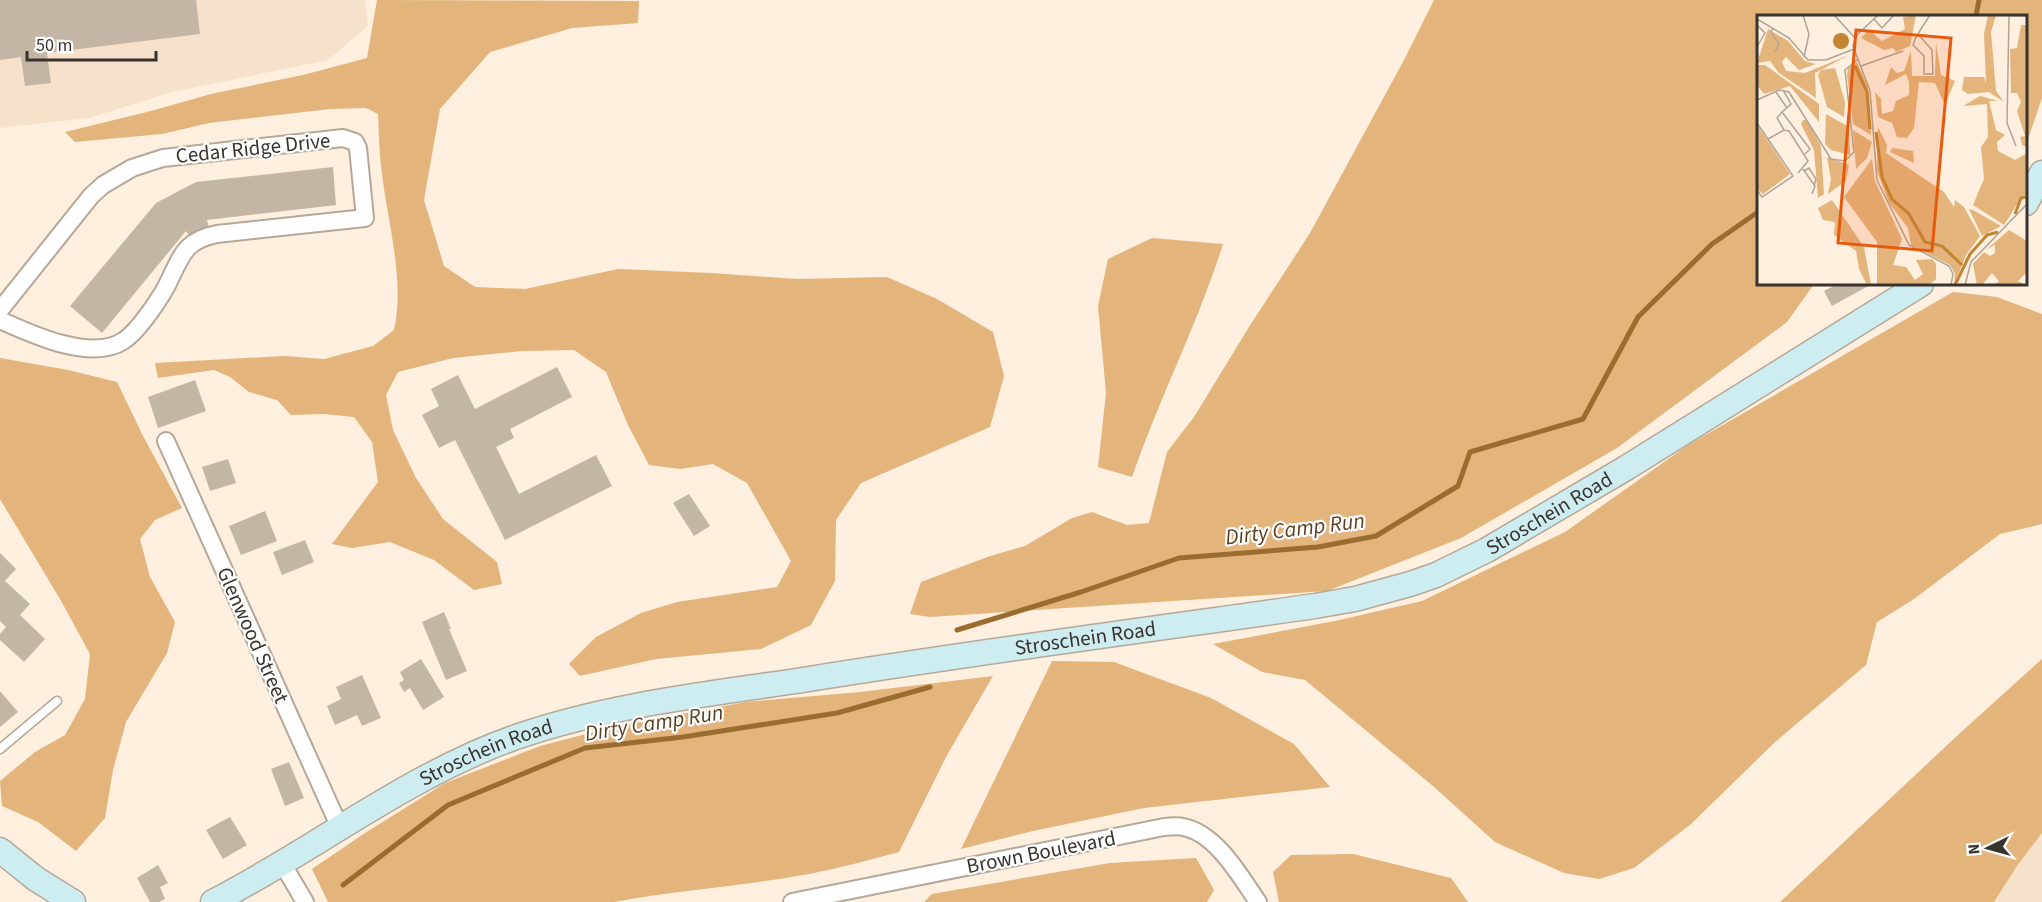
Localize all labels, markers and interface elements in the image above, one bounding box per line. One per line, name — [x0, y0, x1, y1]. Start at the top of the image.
inset map — [1757, 15, 2027, 285]
scale bar — [27, 24, 156, 62]
text: 50 m — [36, 33, 72, 58]
street label: Cedar Ridge Drive — [174, 125, 332, 171]
street label: Stroschein Road — [1480, 464, 1618, 562]
water label: Dirty Camp Run — [1224, 505, 1366, 553]
street label: Glenwood Street — [210, 562, 296, 708]
street label: Stroschein Road — [1013, 613, 1158, 663]
water label: Dirty Camp Run — [582, 696, 726, 750]
street label: Stroschein Road — [414, 711, 556, 794]
north arrow — [1958, 818, 2018, 878]
street label: Brown Boulevard — [964, 823, 1118, 881]
text: N — [1963, 843, 1985, 855]

